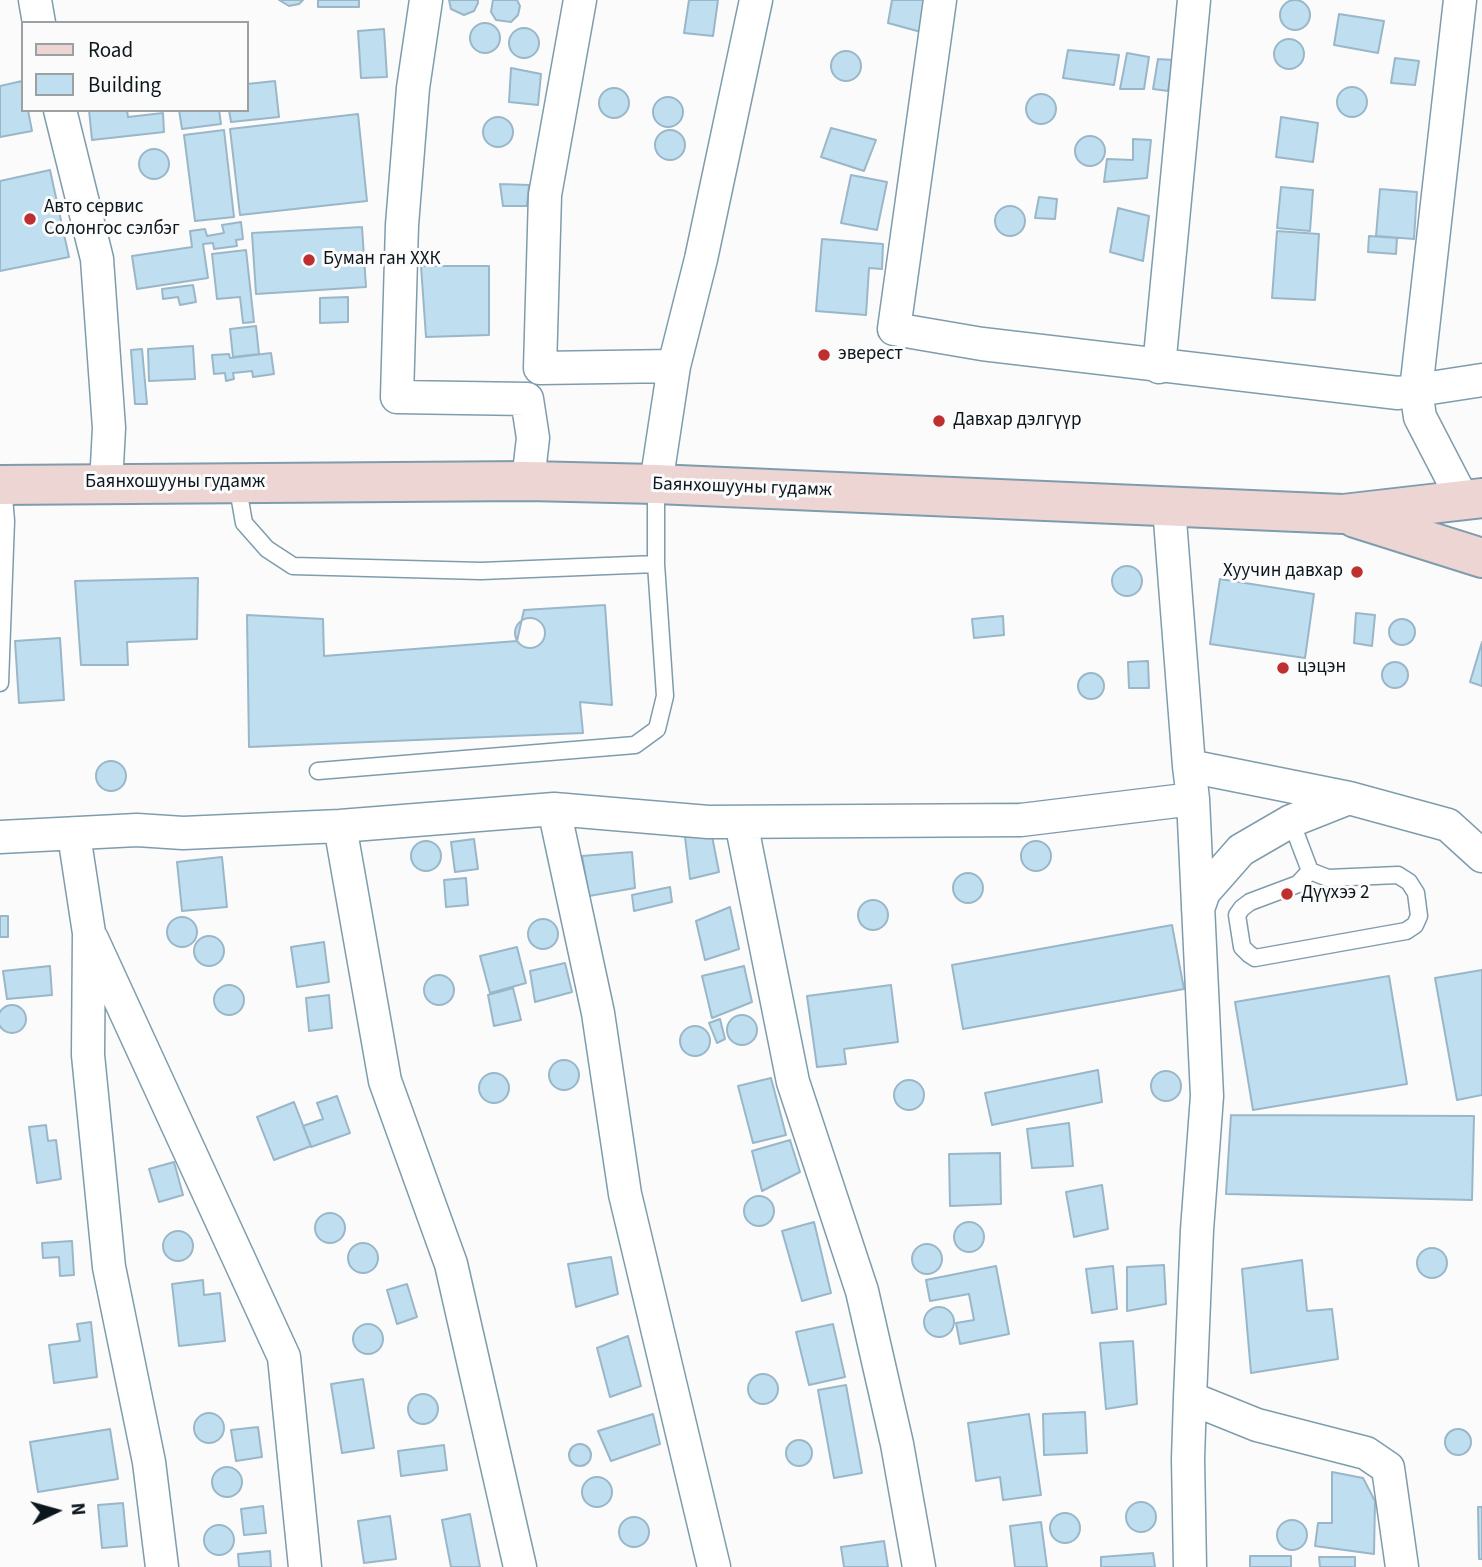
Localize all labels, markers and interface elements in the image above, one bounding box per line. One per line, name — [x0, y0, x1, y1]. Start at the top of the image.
legend — [21, 21, 248, 112]
text: Road — [88, 35, 133, 65]
text: Building — [88, 70, 161, 100]
place label: Авто сервис Солонгос сэлбэг — [44, 197, 180, 241]
marker: Авто сервис Солонгос сэлбэг — [22, 211, 38, 227]
place label: Буман ган ХХК — [323, 249, 440, 271]
marker: Буман ган ХХК — [301, 252, 317, 268]
place label: эверест — [838, 344, 903, 366]
marker: эверест — [816, 347, 832, 363]
place label: Давхар дэлгүүр — [953, 410, 1081, 432]
marker: Давхар дэлгүүр — [931, 413, 947, 429]
street label: Баянхошууны гудамж — [85, 472, 265, 494]
street label: Баянхошууны гудамж — [652, 473, 832, 503]
place label: Хуучин давхар — [1223, 561, 1343, 583]
marker: Хуучин давхар — [1349, 564, 1365, 580]
place label: цэцэн — [1297, 657, 1346, 679]
marker: цэцэн — [1275, 660, 1291, 676]
place label: Дүүхээ 2 — [1301, 883, 1369, 905]
marker: Дүүхээ 2 — [1279, 886, 1295, 902]
north arrow — [21, 1476, 91, 1546]
text: N — [63, 1502, 91, 1517]

